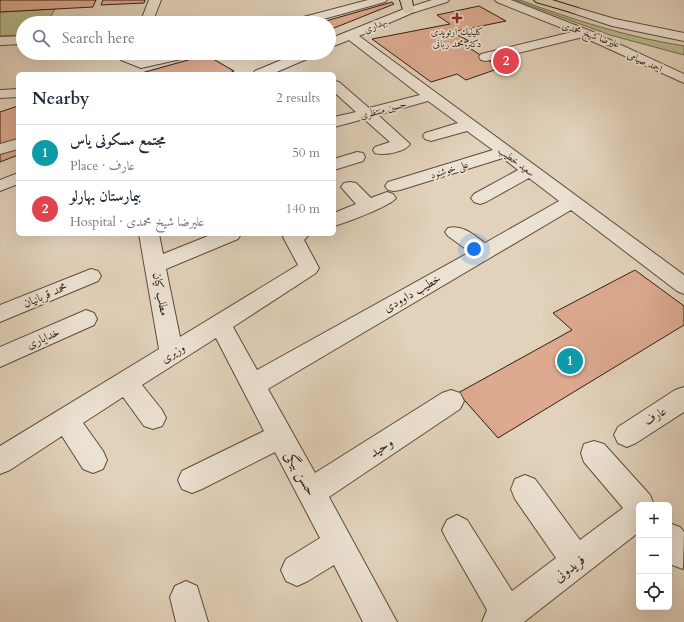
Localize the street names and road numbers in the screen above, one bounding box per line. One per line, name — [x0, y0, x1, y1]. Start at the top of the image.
street label: بهداری — [362, 15, 389, 37]
street label: علیرضا شیخ محمدی — [559, 19, 621, 53]
street label: احمد صیامی — [625, 48, 664, 76]
street label: حسین منتظری — [358, 97, 408, 123]
street label: سعید خطیب — [495, 143, 538, 180]
street label: علی خوشنود — [428, 157, 470, 182]
street label: خطیب داوودی — [381, 270, 444, 316]
street label: مطلب کیان — [149, 271, 173, 317]
street label: محمد قربانیان — [21, 279, 69, 311]
street label: خدایاری — [24, 324, 62, 352]
street label: وزیری — [158, 339, 188, 367]
street label: عارف — [641, 403, 670, 429]
street label: وحید — [366, 433, 397, 462]
street label: حسن بیگی — [280, 447, 321, 499]
street label: فریدونی — [550, 550, 589, 587]

